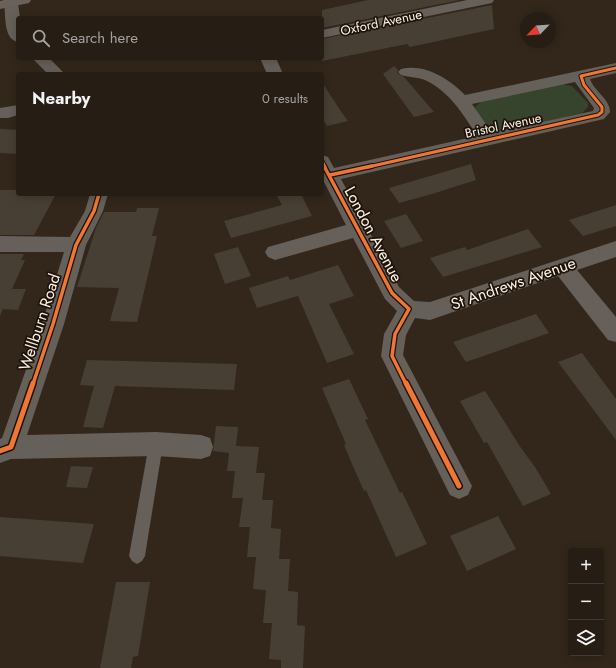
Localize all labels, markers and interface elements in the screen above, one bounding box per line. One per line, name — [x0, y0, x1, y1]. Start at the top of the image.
street label: Oxford Avenue — [339, 5, 424, 40]
north arrow — [520, 12, 556, 48]
search box — [16, 16, 324, 60]
icon: search — [30, 27, 52, 49]
text: Search here — [62, 27, 138, 49]
text: Nearby — [32, 86, 90, 110]
text: 0 results — [262, 89, 308, 108]
street label: Bristol Avenue — [463, 108, 543, 143]
street label: London Avenue — [339, 182, 408, 286]
street label: St Andrews Avenue — [448, 251, 579, 316]
street label: Wellburn Road — [13, 271, 66, 374]
map controls — [568, 548, 604, 656]
button: + — [568, 548, 604, 584]
button: − — [568, 584, 604, 620]
button: layers — [568, 620, 604, 656]

